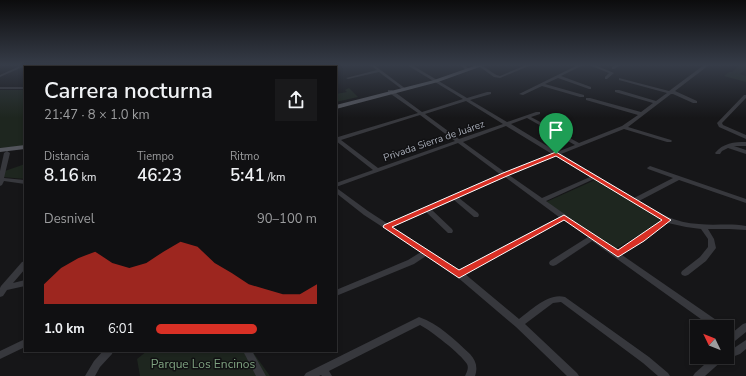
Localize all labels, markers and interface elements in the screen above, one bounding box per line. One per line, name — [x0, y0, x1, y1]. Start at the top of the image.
text: Carrera nocturna — [44, 76, 213, 106]
button: share — [275, 79, 317, 121]
text: 21:47 · 8 × 1.0 km — [44, 106, 150, 124]
pin — [539, 113, 573, 154]
street label: Privada Sierra de Juárez — [381, 117, 487, 165]
icon: arrive — [545, 119, 567, 141]
text: Distancia — [44, 149, 89, 164]
text: Tiempo — [137, 149, 174, 164]
text: Ritmo — [230, 149, 259, 164]
text: 8.16 — [44, 164, 79, 187]
text: 46:23 — [137, 164, 182, 187]
text: 5:41 — [230, 164, 265, 187]
text: km — [79, 170, 96, 185]
text: /km — [265, 170, 285, 185]
text: Desnivel — [44, 210, 95, 228]
text: 90–100 m — [257, 210, 317, 228]
text: 1.0 km — [44, 320, 85, 338]
text: 6:01 — [108, 320, 134, 338]
north arrow — [690, 320, 734, 364]
map controls — [690, 320, 734, 364]
park label: Parque Los Encinos — [151, 356, 255, 372]

